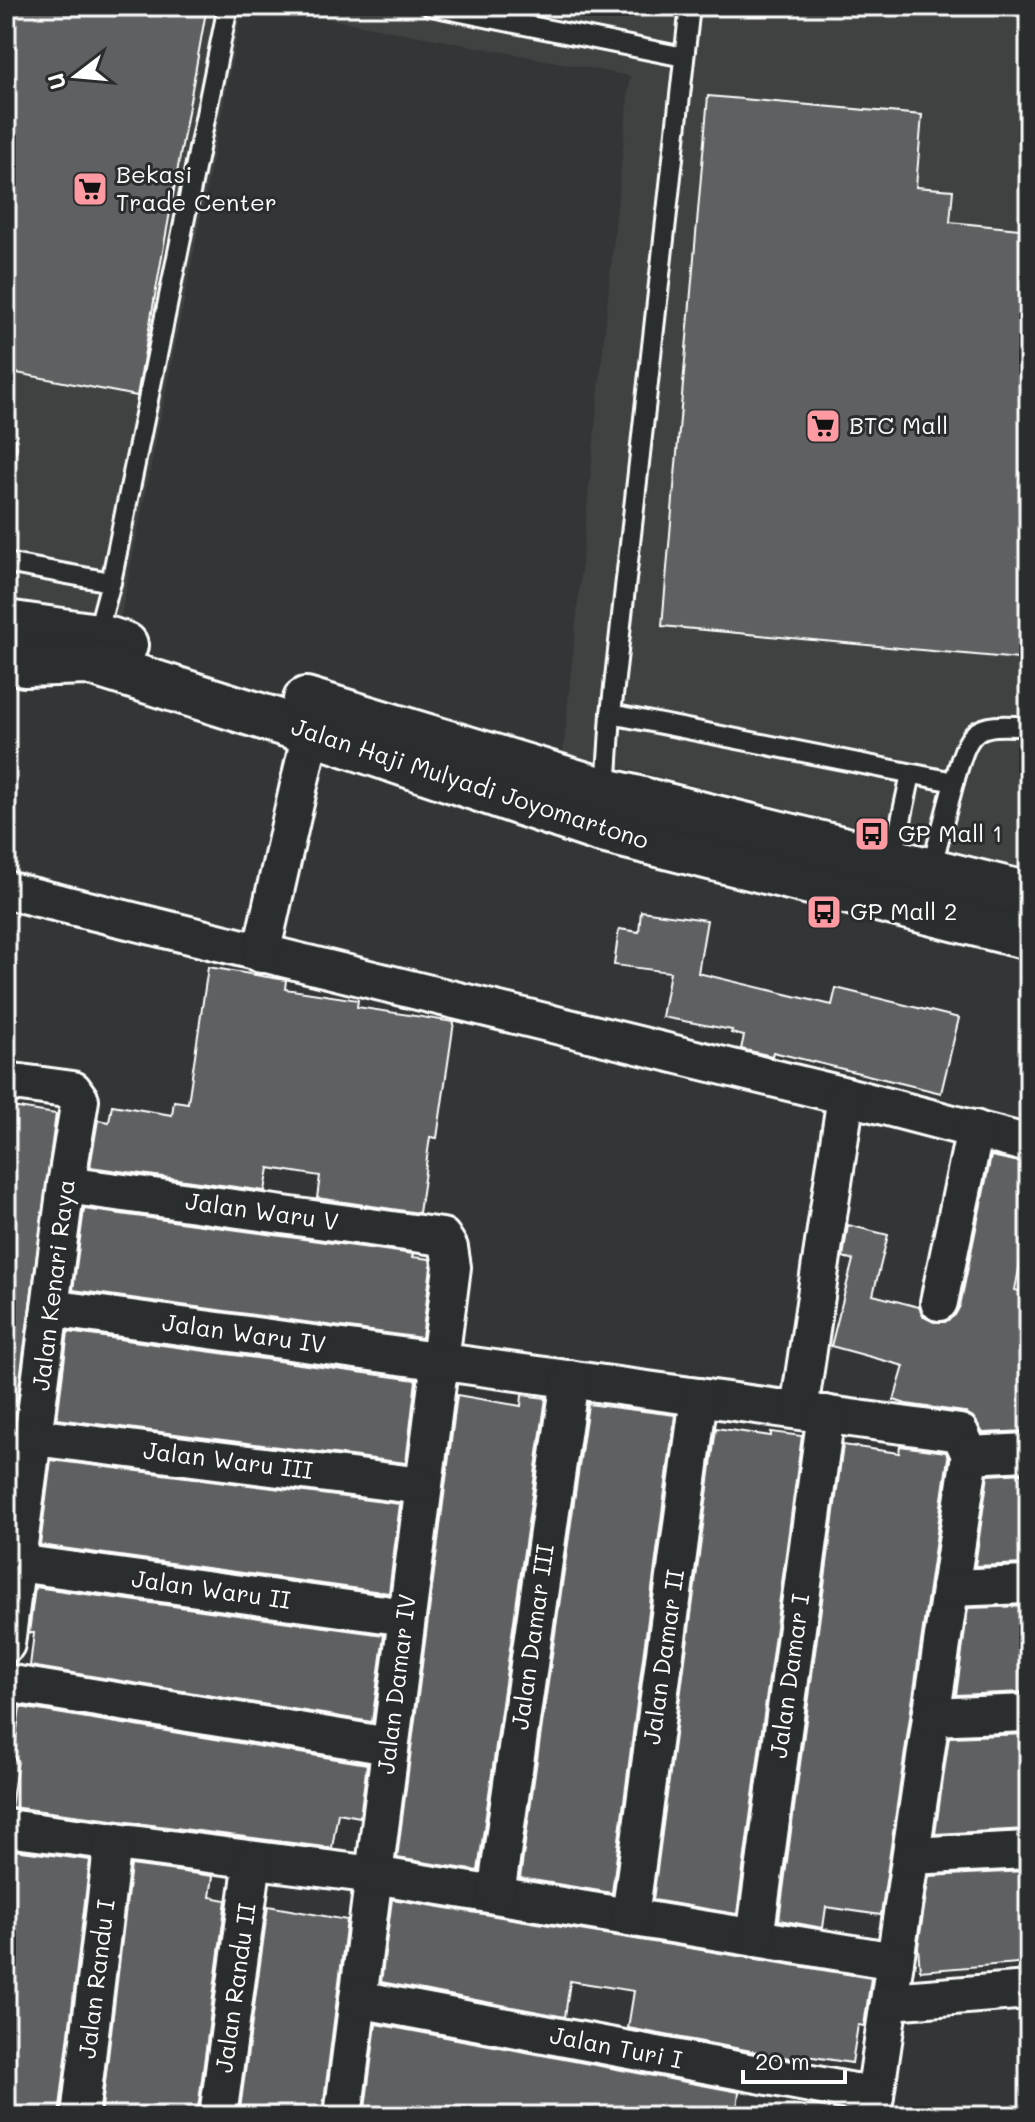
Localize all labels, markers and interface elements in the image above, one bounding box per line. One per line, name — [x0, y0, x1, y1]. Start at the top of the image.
north arrow — [36, 36, 116, 116]
text: U — [40, 70, 72, 93]
place label: Bekasi Trade Center — [116, 158, 277, 217]
supermarket icon: Bekasi Trade Center — [71, 170, 109, 208]
supermarket icon: BTC Mall — [804, 407, 842, 445]
place label: BTC Mall — [849, 409, 948, 440]
street label: Jalan Haji Mulyadi Joyomartono — [288, 710, 653, 855]
bus stop icon: GP Mall 1 — [853, 815, 891, 853]
place label: GP Mall 1 — [898, 817, 1003, 848]
bus stop icon: GP Mall 2 — [805, 893, 843, 931]
place label: GP Mall 2 — [850, 895, 957, 926]
street label: Jalan Kenari Raya — [24, 1177, 81, 1392]
street label: Jalan Waru V — [184, 1184, 341, 1237]
street label: Jalan Waru IV — [160, 1306, 328, 1359]
street label: Jalan Waru III — [142, 1434, 315, 1485]
street label: Jalan Damar III — [503, 1542, 560, 1731]
street label: Jalan Waru II — [130, 1562, 293, 1615]
street label: Jalan Damar II — [635, 1567, 690, 1746]
street label: Jalan Damar IV — [369, 1592, 422, 1776]
street label: Jalan Damar I — [762, 1592, 815, 1760]
street label: Jalan Randu I — [70, 1897, 121, 2060]
street label: Jalan Randu II — [207, 1901, 262, 2075]
street label: Jalan Turi I — [547, 2019, 685, 2075]
scale bar — [743, 2034, 845, 2084]
text: 20 m — [755, 2045, 810, 2076]

